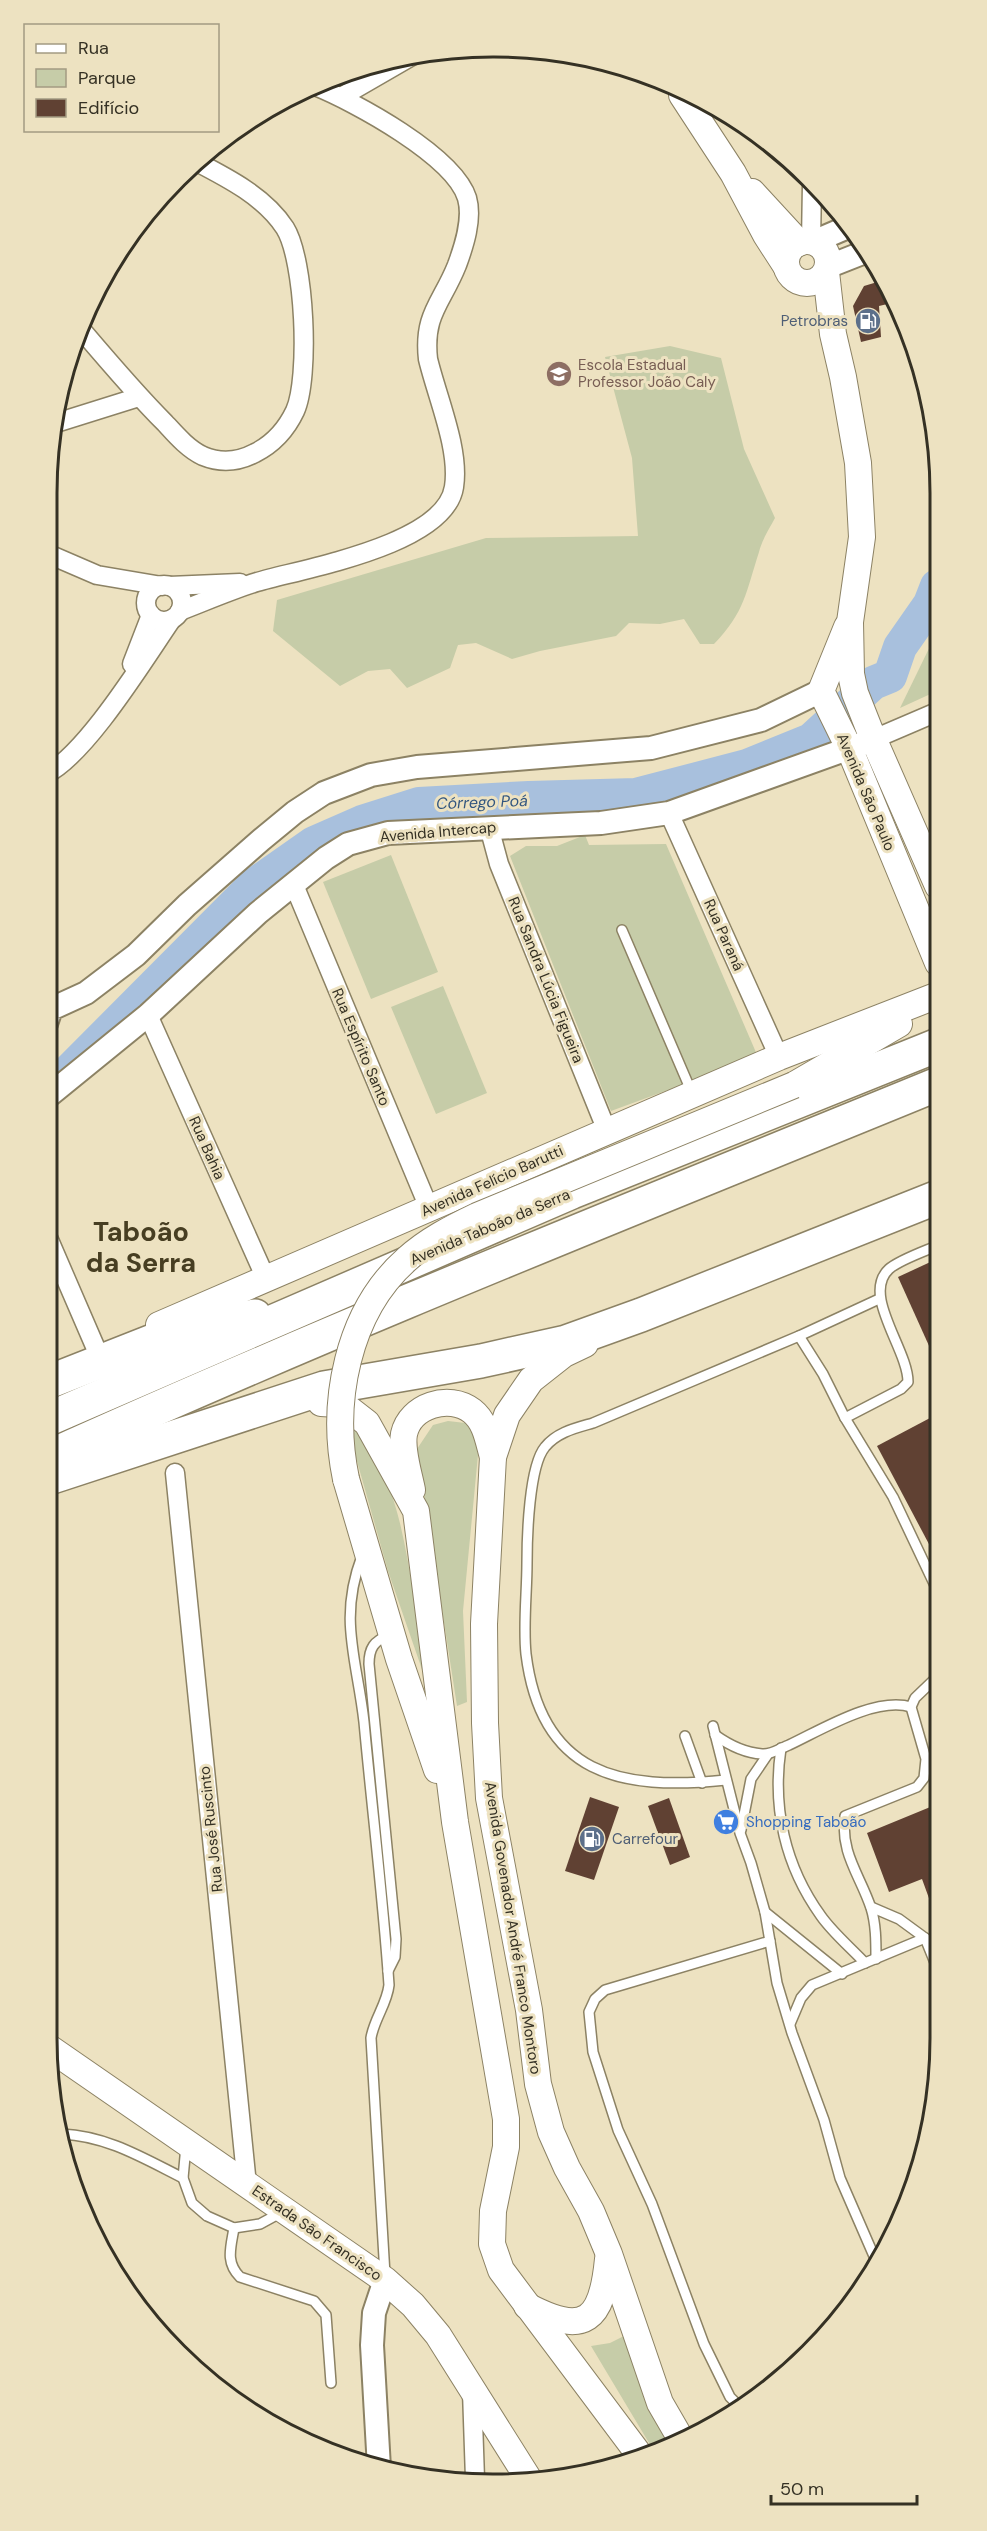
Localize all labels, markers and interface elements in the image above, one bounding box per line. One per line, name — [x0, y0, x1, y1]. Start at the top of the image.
legend — [24, 24, 219, 132]
text: Rua — [78, 36, 109, 60]
text: Parque — [78, 66, 136, 90]
text: Edifício — [78, 96, 139, 120]
fuel station icon: Petrobras — [853, 306, 883, 336]
place label: Petrobras — [781, 311, 848, 331]
place label: Escola Estadual Professor João Caly — [578, 355, 716, 392]
school or university icon: Escola Estadual Professor João Caly — [544, 359, 574, 389]
street label: Avenida São Paulo — [832, 730, 900, 854]
water label: Córrego Poá — [436, 790, 528, 814]
street label: Avenida Intercap — [379, 817, 497, 847]
street label: Rua Sandra Lúcia Figueira — [503, 894, 589, 1066]
street label: Rua Paraná — [699, 896, 749, 974]
street label: Rua Espírito Santo — [327, 985, 395, 1109]
street label: Rua Bahia — [184, 1113, 230, 1183]
street label: Avenida Felício Barutti — [418, 1141, 566, 1221]
street label: Avenida Taboão da Serra — [407, 1184, 573, 1270]
district label: Taboão da Serra — [86, 1214, 196, 1280]
street label: Rua José Ruscinto — [194, 1765, 228, 1893]
street label: Avenida Govenador André Franco Montoro — [480, 1780, 546, 2076]
supermarket icon: Shopping Taboão — [711, 1807, 741, 1837]
place label: Shopping Taboão — [746, 1812, 866, 1832]
fuel station icon: Carrefour — [577, 1824, 607, 1854]
place label: Carrefour — [612, 1829, 679, 1849]
street label: Estrada São Francisco — [248, 2181, 386, 2285]
scale bar — [771, 2468, 916, 2506]
text: 50 m — [780, 2477, 824, 2501]

